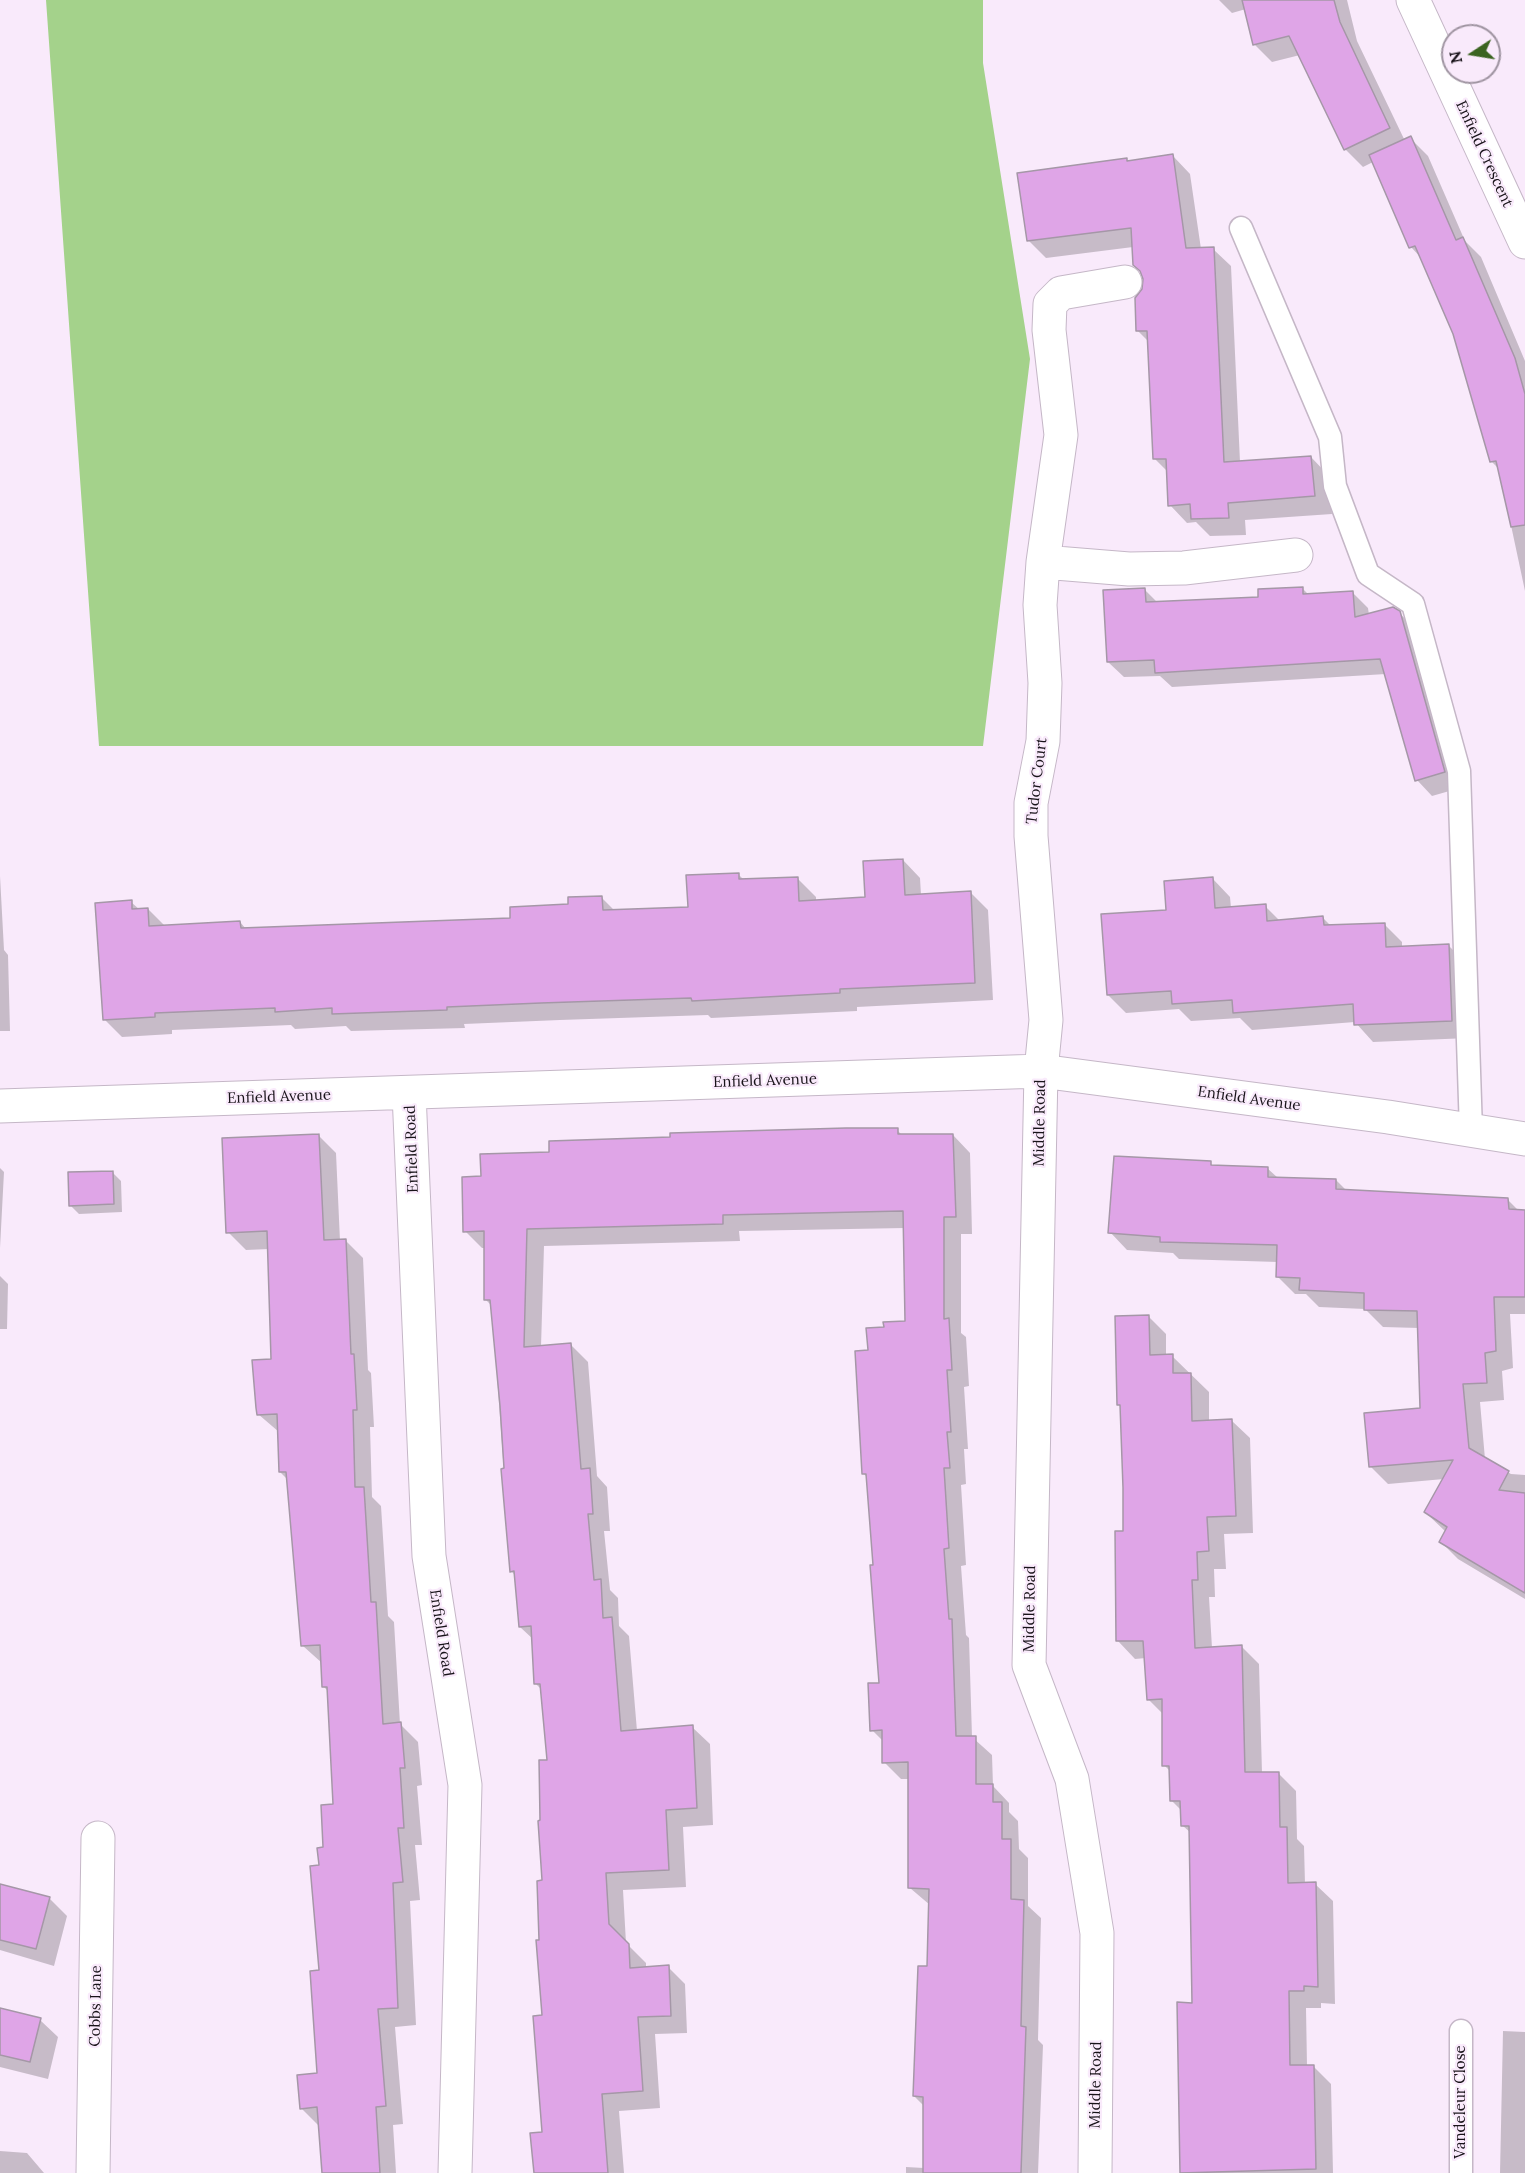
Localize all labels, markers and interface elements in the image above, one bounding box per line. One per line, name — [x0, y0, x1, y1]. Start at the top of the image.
north arrow — [1441, 24, 1501, 84]
text: N — [1444, 49, 1466, 65]
street label: Enfield Crescent — [1451, 98, 1517, 210]
street label: Tudor Court — [1023, 737, 1051, 825]
street label: Enfield Avenue — [713, 1070, 817, 1092]
street label: Middle Road — [1030, 1079, 1050, 1167]
street label: Enfield Avenue — [1196, 1083, 1302, 1115]
street label: Enfield Avenue — [227, 1086, 331, 1108]
street label: Enfield Road — [401, 1105, 423, 1193]
street label: Middle Road — [1020, 1565, 1040, 1653]
street label: Enfield Road — [425, 1588, 457, 1678]
street label: Cobbs Lane — [86, 1965, 106, 2047]
street label: Middle Road — [1086, 2041, 1106, 2129]
street label: Vandeleur Close — [1452, 2045, 1470, 2159]

